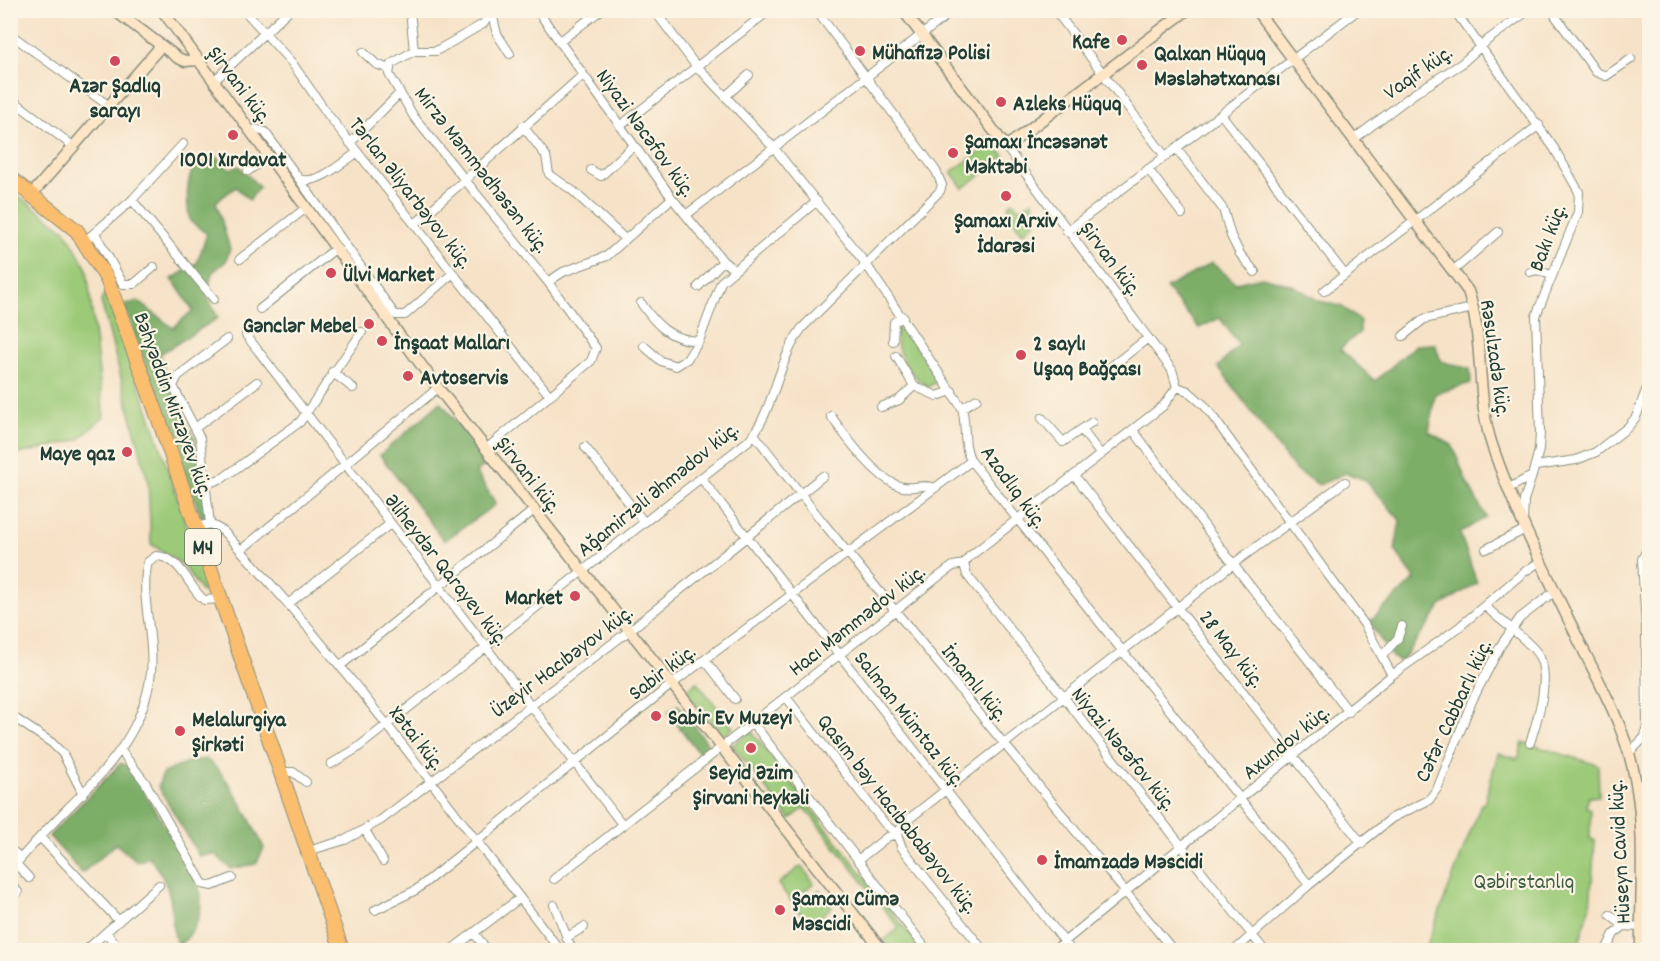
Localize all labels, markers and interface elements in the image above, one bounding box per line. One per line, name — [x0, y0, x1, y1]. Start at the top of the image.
place label: Kafe — [1072, 28, 1110, 59]
marker: Kafe — [1115, 33, 1129, 47]
place label: Mühafizə Polisi — [872, 39, 990, 70]
street label: Vaqif küç. — [1378, 39, 1460, 109]
street label: Şirvani küç. — [198, 40, 278, 132]
place label: Qalxan Hüquq Məsləhətxanası — [1154, 40, 1280, 96]
marker: Mühafizə Polisi — [853, 44, 867, 58]
marker: Azər Şadlıq sarayı — [108, 54, 122, 68]
marker: Qalxan Hüquq Məsləhətxanası — [1135, 58, 1149, 72]
street label: Niyazi Nəcəfov küç. — [587, 63, 702, 205]
place label: Azər Şadlıq sarayı — [69, 72, 161, 128]
street label: Mirzə Məmmədhəsən küç. — [405, 81, 555, 261]
place label: Azleks Hüquq — [1013, 90, 1122, 121]
marker: Azleks Hüquq — [994, 95, 1008, 109]
street label: Tərlan Əliyarbəyov küç. — [340, 111, 479, 277]
marker: 1001 Xırdavat — [226, 128, 240, 142]
place label: Şamaxı İncəsənət Məktəbi — [965, 128, 1109, 184]
place label: 1001 Xırdavat — [180, 146, 287, 177]
marker: Şamaxı İncəsənət Məktəbi — [946, 146, 960, 160]
marker: Şamaxı Arxiv İdarəsi — [999, 189, 1013, 203]
street label: Bakı küç. — [1522, 200, 1576, 276]
place label: Şamaxı Arxiv İdarəsi — [954, 207, 1059, 263]
street label: Şirvan küç. — [1071, 216, 1148, 304]
place label: Ülvi Market — [343, 261, 435, 292]
marker: Ülvi Market — [324, 266, 338, 280]
street label: Rəsulzadə küç. — [1470, 298, 1517, 419]
street label: Bəhyəddin Mirzəyev küç. — [124, 308, 220, 502]
place label: Gənclər Mebel — [243, 312, 358, 343]
marker: Gənclər Mebel — [362, 317, 376, 331]
place label: İnşaat Malları — [394, 329, 510, 360]
place label: 2 saylı Uşaq Bağçası — [1033, 330, 1141, 386]
marker: İnşaat Malları — [375, 334, 389, 348]
marker: 2 saylı Uşaq Bağçası — [1014, 348, 1028, 362]
place label: Avtoservis — [420, 364, 509, 395]
marker: Avtoservis — [401, 369, 415, 383]
street label: Ağamirzəli Əhmədov küç. — [572, 416, 747, 566]
street label: Şirvani küç. — [487, 431, 567, 522]
place label: Maye qaz — [40, 440, 116, 471]
street label: Azadlıq küç. — [971, 440, 1053, 536]
marker: Maye qaz — [120, 445, 134, 459]
street label: Əliheydər Qarayev küç. — [376, 488, 515, 654]
road number: M4 — [185, 529, 221, 565]
street label: Hacı Məmmədov küç. — [783, 558, 933, 685]
place label: Market — [505, 584, 564, 615]
marker: Market — [568, 589, 582, 603]
street label: Üzeyir Hacıbəyov küç. — [485, 599, 641, 727]
street label: 28 May küç. — [1190, 605, 1271, 696]
street label: Cəfər Cabbarlı küç. — [1408, 635, 1502, 788]
street label: Sabir küç. — [623, 638, 703, 710]
street label: İmamlı küç. — [932, 639, 1014, 730]
street label: Salman Mümtaz küç. — [845, 645, 972, 795]
street label: Niyazi Nəcəfov küç. — [1062, 681, 1182, 819]
street label: Axundov küç. — [1237, 699, 1338, 789]
street label: Xətai küç. — [380, 700, 451, 779]
place label: Sabir Ev Muzeyi — [668, 704, 792, 735]
place label: Melalurgiya Şirkəti — [192, 706, 287, 762]
marker: Sabir Ev Muzeyi — [649, 709, 663, 723]
street label: Qasım bəy Hacıbababəyov küç. — [808, 709, 984, 922]
marker: Melalurgiya Şirkəti — [173, 724, 187, 738]
marker: Seyid Əzim Şirvani heykəli — [744, 741, 758, 755]
place label: Seyid Əzim Şirvani heykəli — [693, 759, 809, 815]
street label: Hüseyn Cavid küç. — [1602, 779, 1641, 925]
place label: İmamzadə Məscidi — [1054, 848, 1203, 879]
marker: İmamzadə Məscidi — [1035, 853, 1049, 867]
park label: Qəbirstanlıq — [1474, 868, 1574, 899]
place label: Şamaxı Cümə Məscidi — [792, 885, 900, 941]
marker: Şamaxı Cümə Məscidi — [773, 903, 787, 917]

